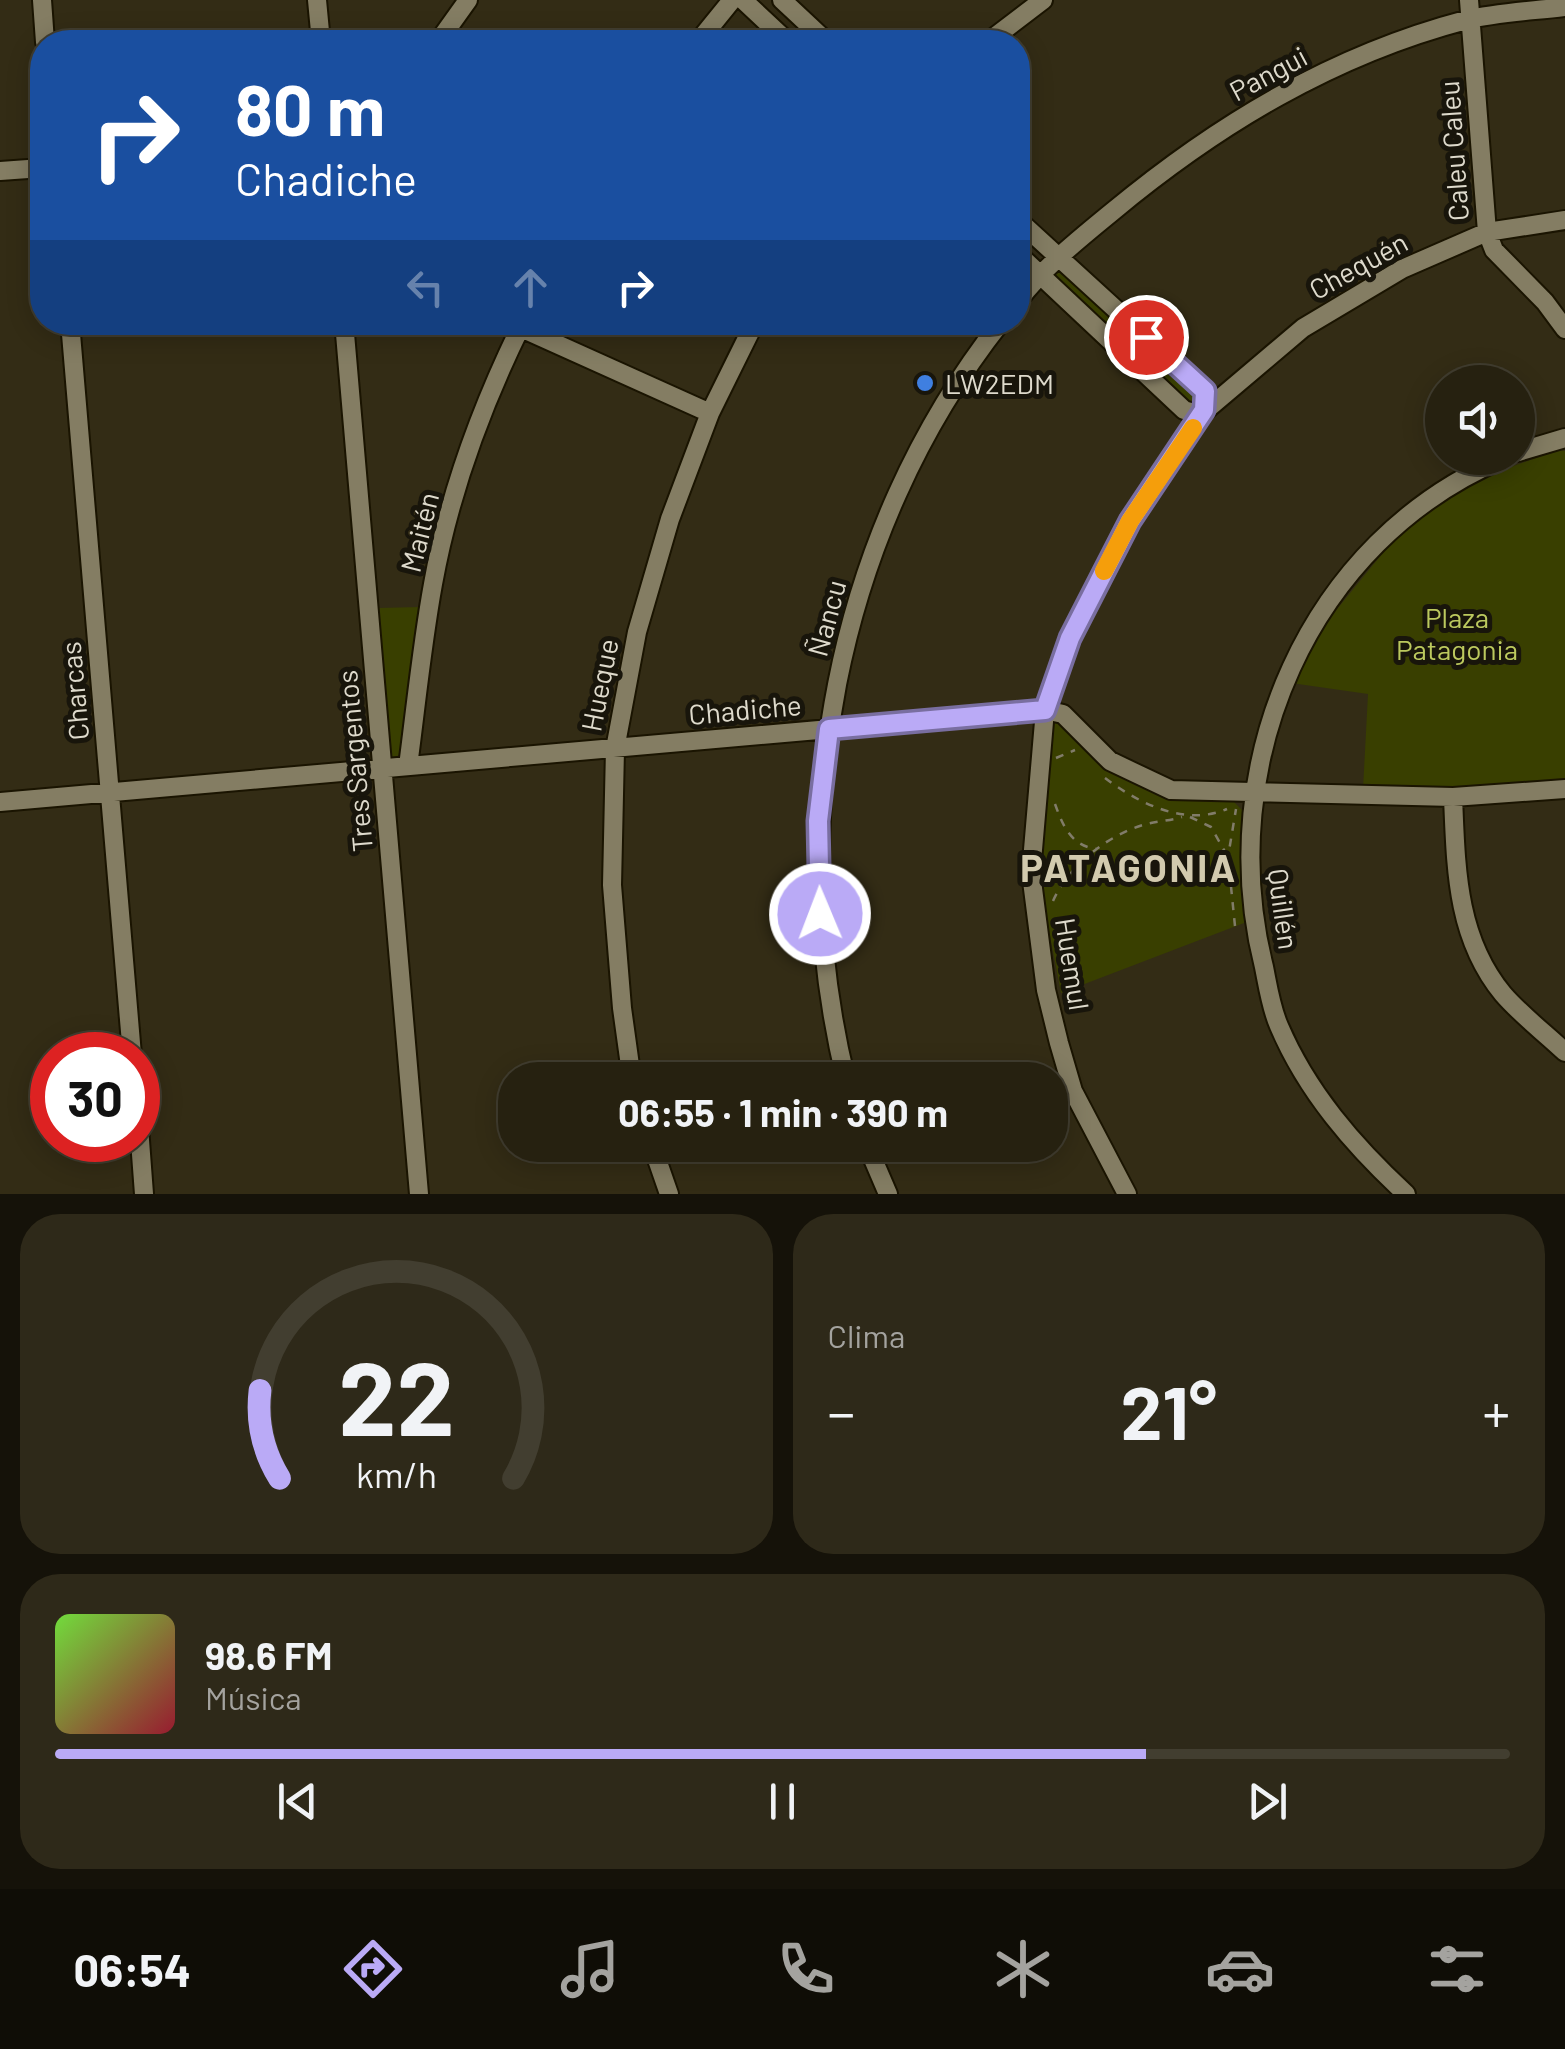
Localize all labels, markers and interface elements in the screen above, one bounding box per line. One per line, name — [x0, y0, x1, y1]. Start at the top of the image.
street label: Pangui — [1223, 38, 1313, 108]
text: 80 m — [235, 66, 385, 150]
icon: right — [70, 70, 200, 200]
street label: Caleu Caleu — [1431, 80, 1475, 222]
text: Chadiche — [235, 151, 417, 205]
street label: Chequén — [1303, 224, 1413, 306]
icon: left — [398, 260, 453, 315]
icon: ahead — [503, 260, 558, 315]
icon: right — [608, 260, 663, 315]
pin — [1104, 295, 1189, 380]
icon: arrive — [1119, 310, 1174, 365]
map controls — [1425, 365, 1535, 475]
button: sound — [1425, 365, 1535, 475]
place label: LW2EDM — [945, 366, 1054, 400]
marker: LW2EDM — [914, 372, 936, 394]
street label: Maitén — [393, 488, 445, 576]
street label: Ñancu — [800, 576, 852, 660]
park label: Plaza Patagonia — [1396, 600, 1518, 666]
street label: Hueque — [573, 636, 625, 734]
street label: Charcas — [53, 640, 95, 742]
street label: Tres Sargentos — [329, 669, 379, 853]
street label: Chadiche — [687, 687, 803, 731]
district label: PATAGONIA — [1020, 844, 1238, 890]
position arrow — [768, 862, 872, 966]
street label: Quillén — [1262, 866, 1306, 952]
street label: Huemul — [1049, 915, 1097, 1013]
speed limit sign: 30 — [30, 1032, 160, 1162]
text: 06:55 · 1 min · 390 m — [618, 1089, 948, 1135]
text: Clima — [828, 1316, 905, 1354]
text: 22 — [338, 1332, 454, 1457]
text: 21° — [1121, 1365, 1217, 1455]
text: − — [828, 1378, 855, 1444]
text: + — [1482, 1378, 1510, 1444]
text: km/h — [356, 1452, 437, 1495]
text: 98.6 FM — [205, 1632, 332, 1678]
text: Música — [205, 1678, 302, 1716]
icon: previous — [270, 1774, 325, 1829]
icon: pause — [755, 1774, 810, 1829]
icon: next — [1240, 1774, 1295, 1829]
icon: directions — [338, 1934, 408, 2004]
icon: music — [555, 1934, 625, 2004]
icon: phone — [771, 1934, 841, 2004]
icon: climate — [988, 1934, 1058, 2004]
icon: car — [1205, 1934, 1275, 2004]
icon: filters — [1422, 1934, 1492, 2004]
text: 06:54 — [73, 1942, 191, 1996]

